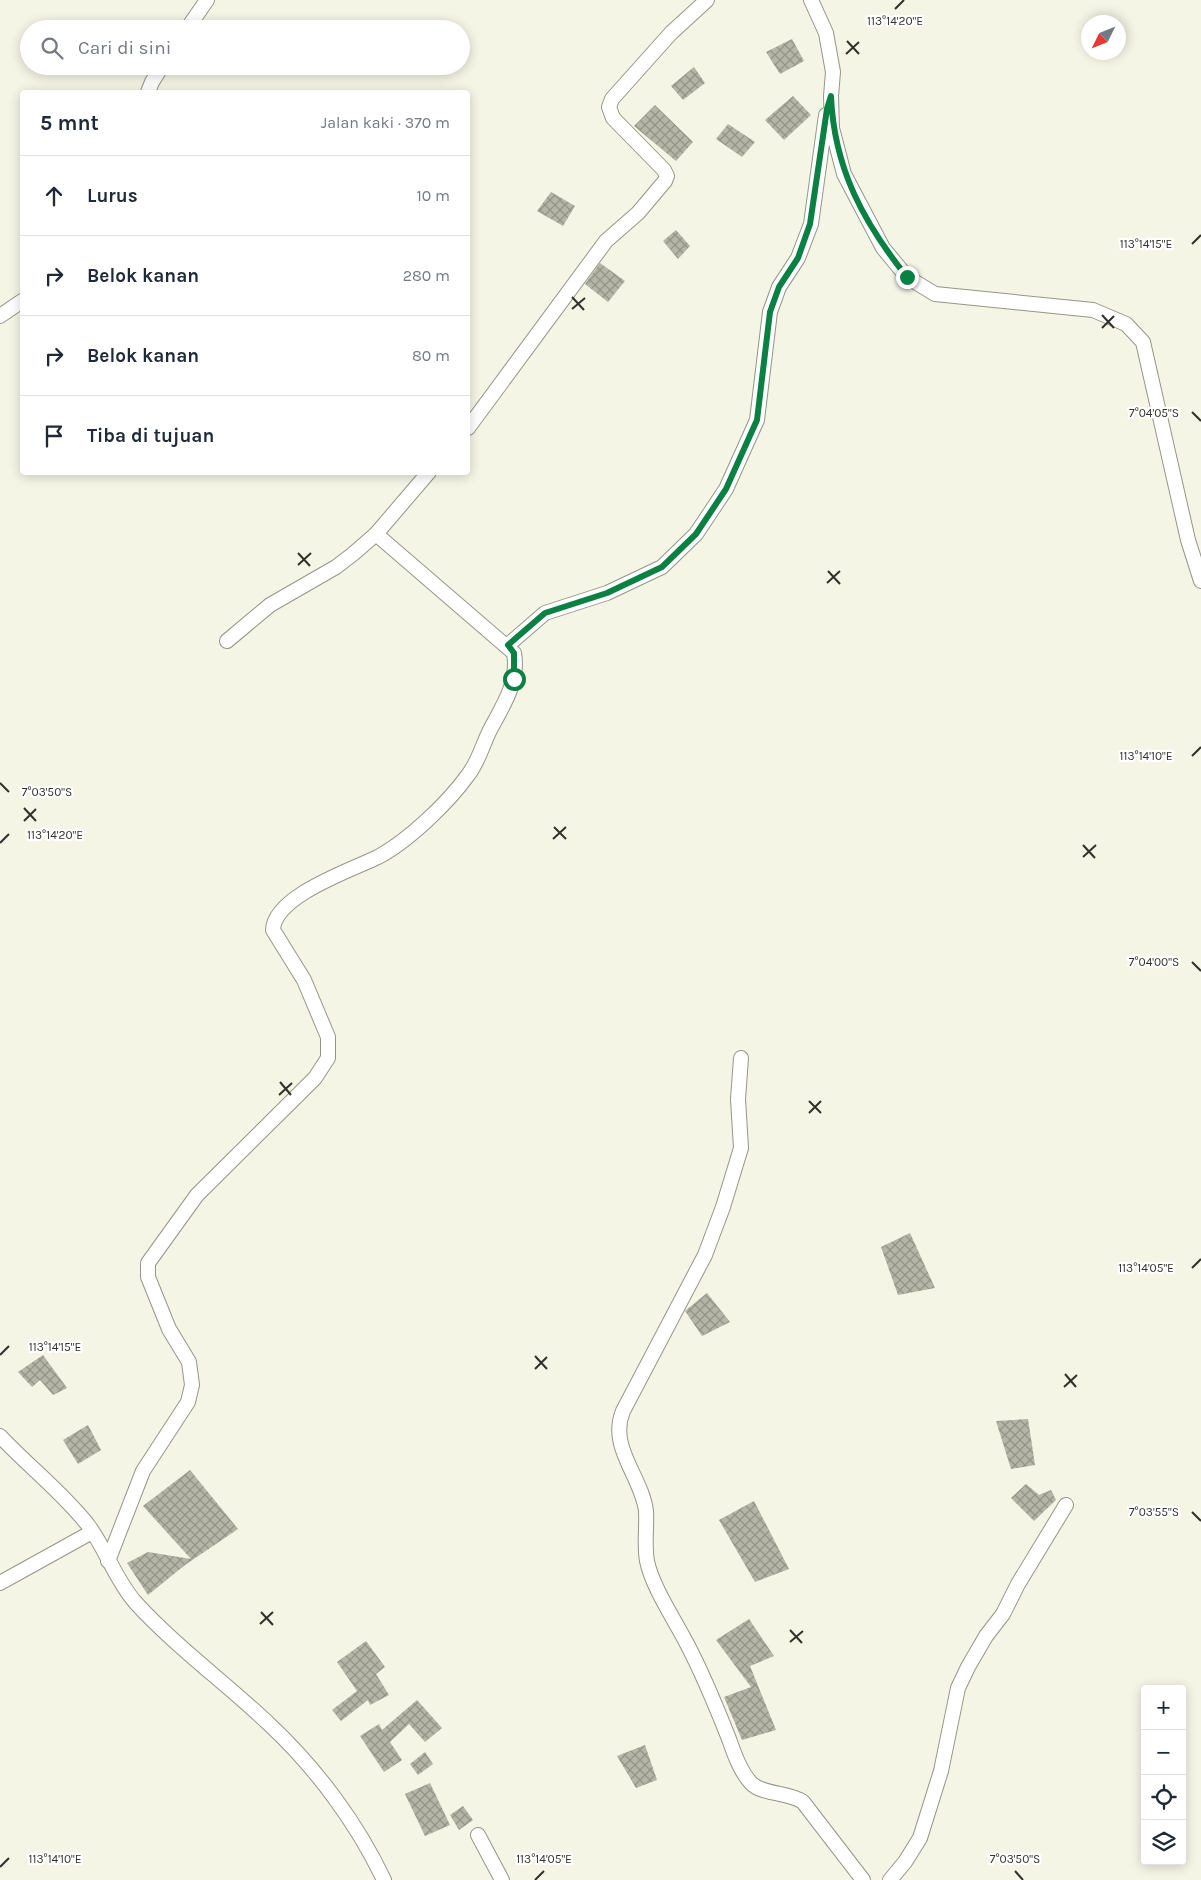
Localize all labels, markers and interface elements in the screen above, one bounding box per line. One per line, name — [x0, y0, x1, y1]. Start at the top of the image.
text: 113°14'20"E — [867, 14, 923, 28]
north arrow — [1081, 15, 1126, 60]
search box — [20, 20, 470, 75]
icon: search — [38, 34, 66, 62]
text: Cari di sini — [78, 37, 171, 59]
text: 5 mnt — [40, 111, 99, 135]
text: Jalan kaki · 370 m — [321, 113, 450, 132]
icon: ahead — [40, 182, 68, 210]
text: Lurus — [87, 185, 138, 207]
text: 10 m — [416, 186, 450, 205]
text: 113°14'15"E — [1120, 237, 1172, 251]
icon: right — [40, 262, 68, 290]
text: Belok kanan — [87, 265, 199, 287]
text: 280 m — [403, 266, 450, 285]
route end — [896, 266, 919, 289]
icon: right — [40, 342, 68, 370]
text: Belok kanan — [87, 345, 199, 367]
text: 80 m — [412, 346, 450, 365]
text: 7°04'05"S — [1129, 406, 1179, 420]
icon: arrive — [40, 422, 68, 450]
text: Tiba di tujuan — [87, 425, 214, 447]
route start — [503, 668, 526, 691]
text: 113°14'10"E — [1120, 749, 1172, 763]
text: 7°03'50"S — [22, 785, 72, 799]
text: 113°14'20"E — [27, 828, 83, 842]
text: 7°04'00"S — [1129, 955, 1179, 969]
text: 113°14'05"E — [1118, 1261, 1174, 1275]
text: 113°14'15"E — [29, 1340, 81, 1354]
text: 7°03'55"S — [1129, 1505, 1179, 1519]
map controls — [1141, 1685, 1186, 1865]
button: + — [1141, 1685, 1186, 1730]
button: − — [1141, 1730, 1186, 1775]
button: locate — [1141, 1775, 1186, 1820]
button: layers — [1141, 1820, 1186, 1865]
text: 113°14'10"E — [29, 1852, 81, 1866]
text: 113°14'05"E — [516, 1852, 572, 1866]
text: 7°03'50"S — [990, 1852, 1040, 1866]

